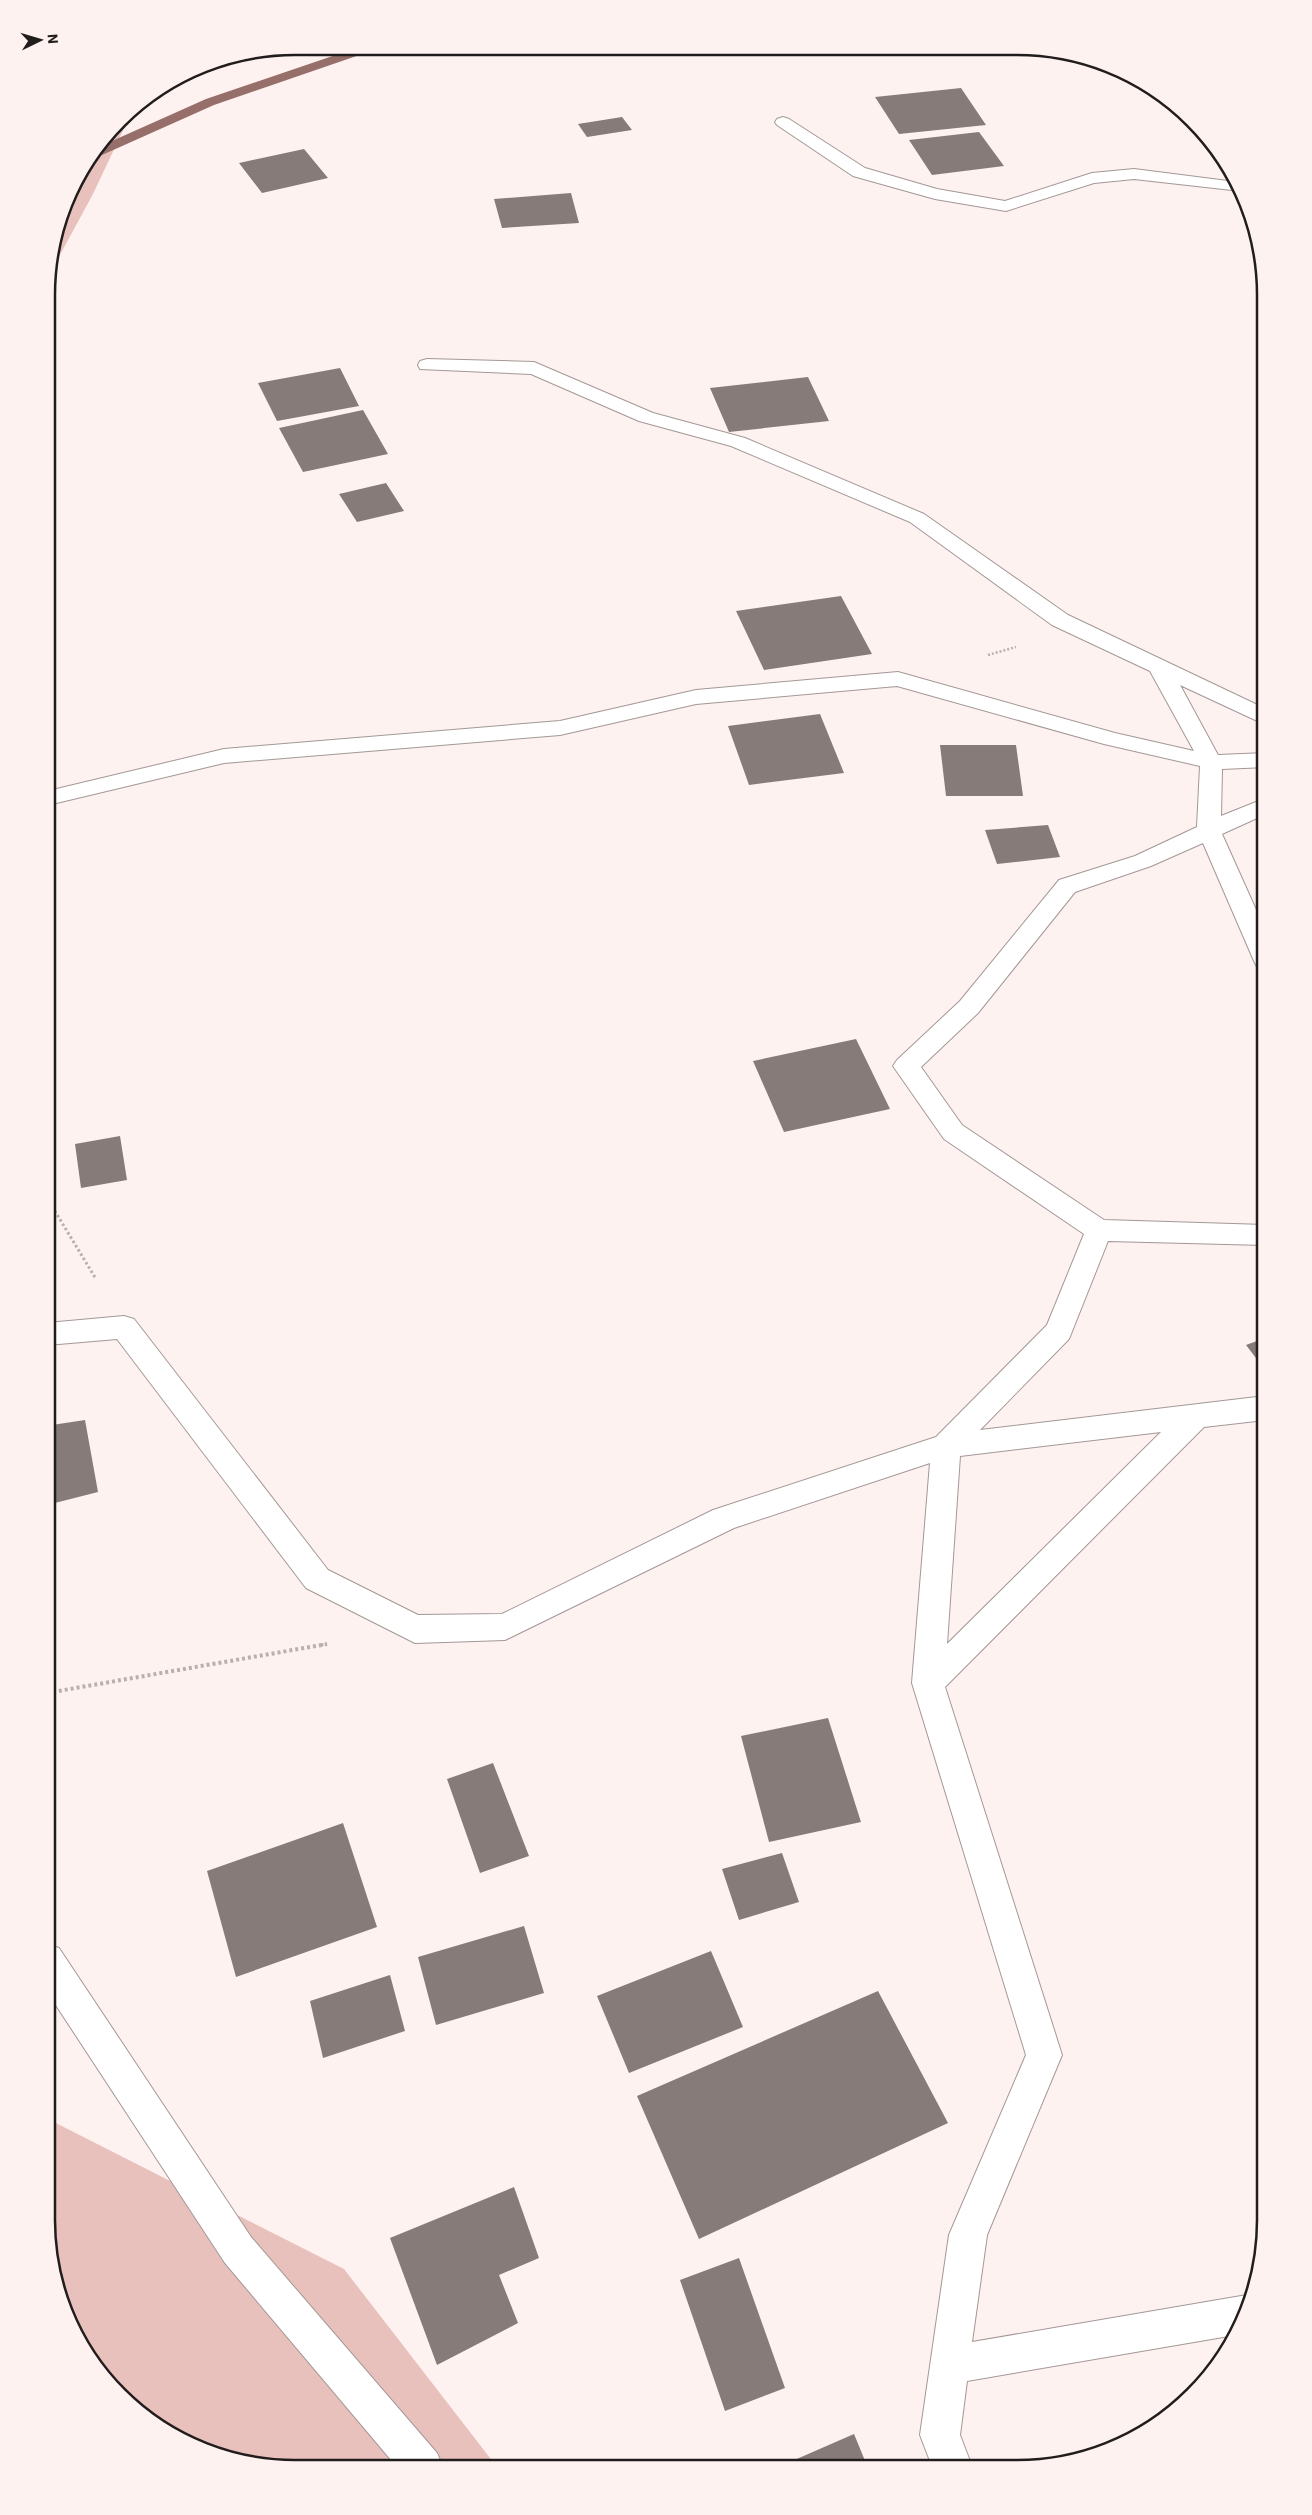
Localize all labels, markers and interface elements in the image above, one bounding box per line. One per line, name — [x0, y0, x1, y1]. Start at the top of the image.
north arrow — [15, 15, 65, 65]
text: N — [44, 33, 62, 45]

